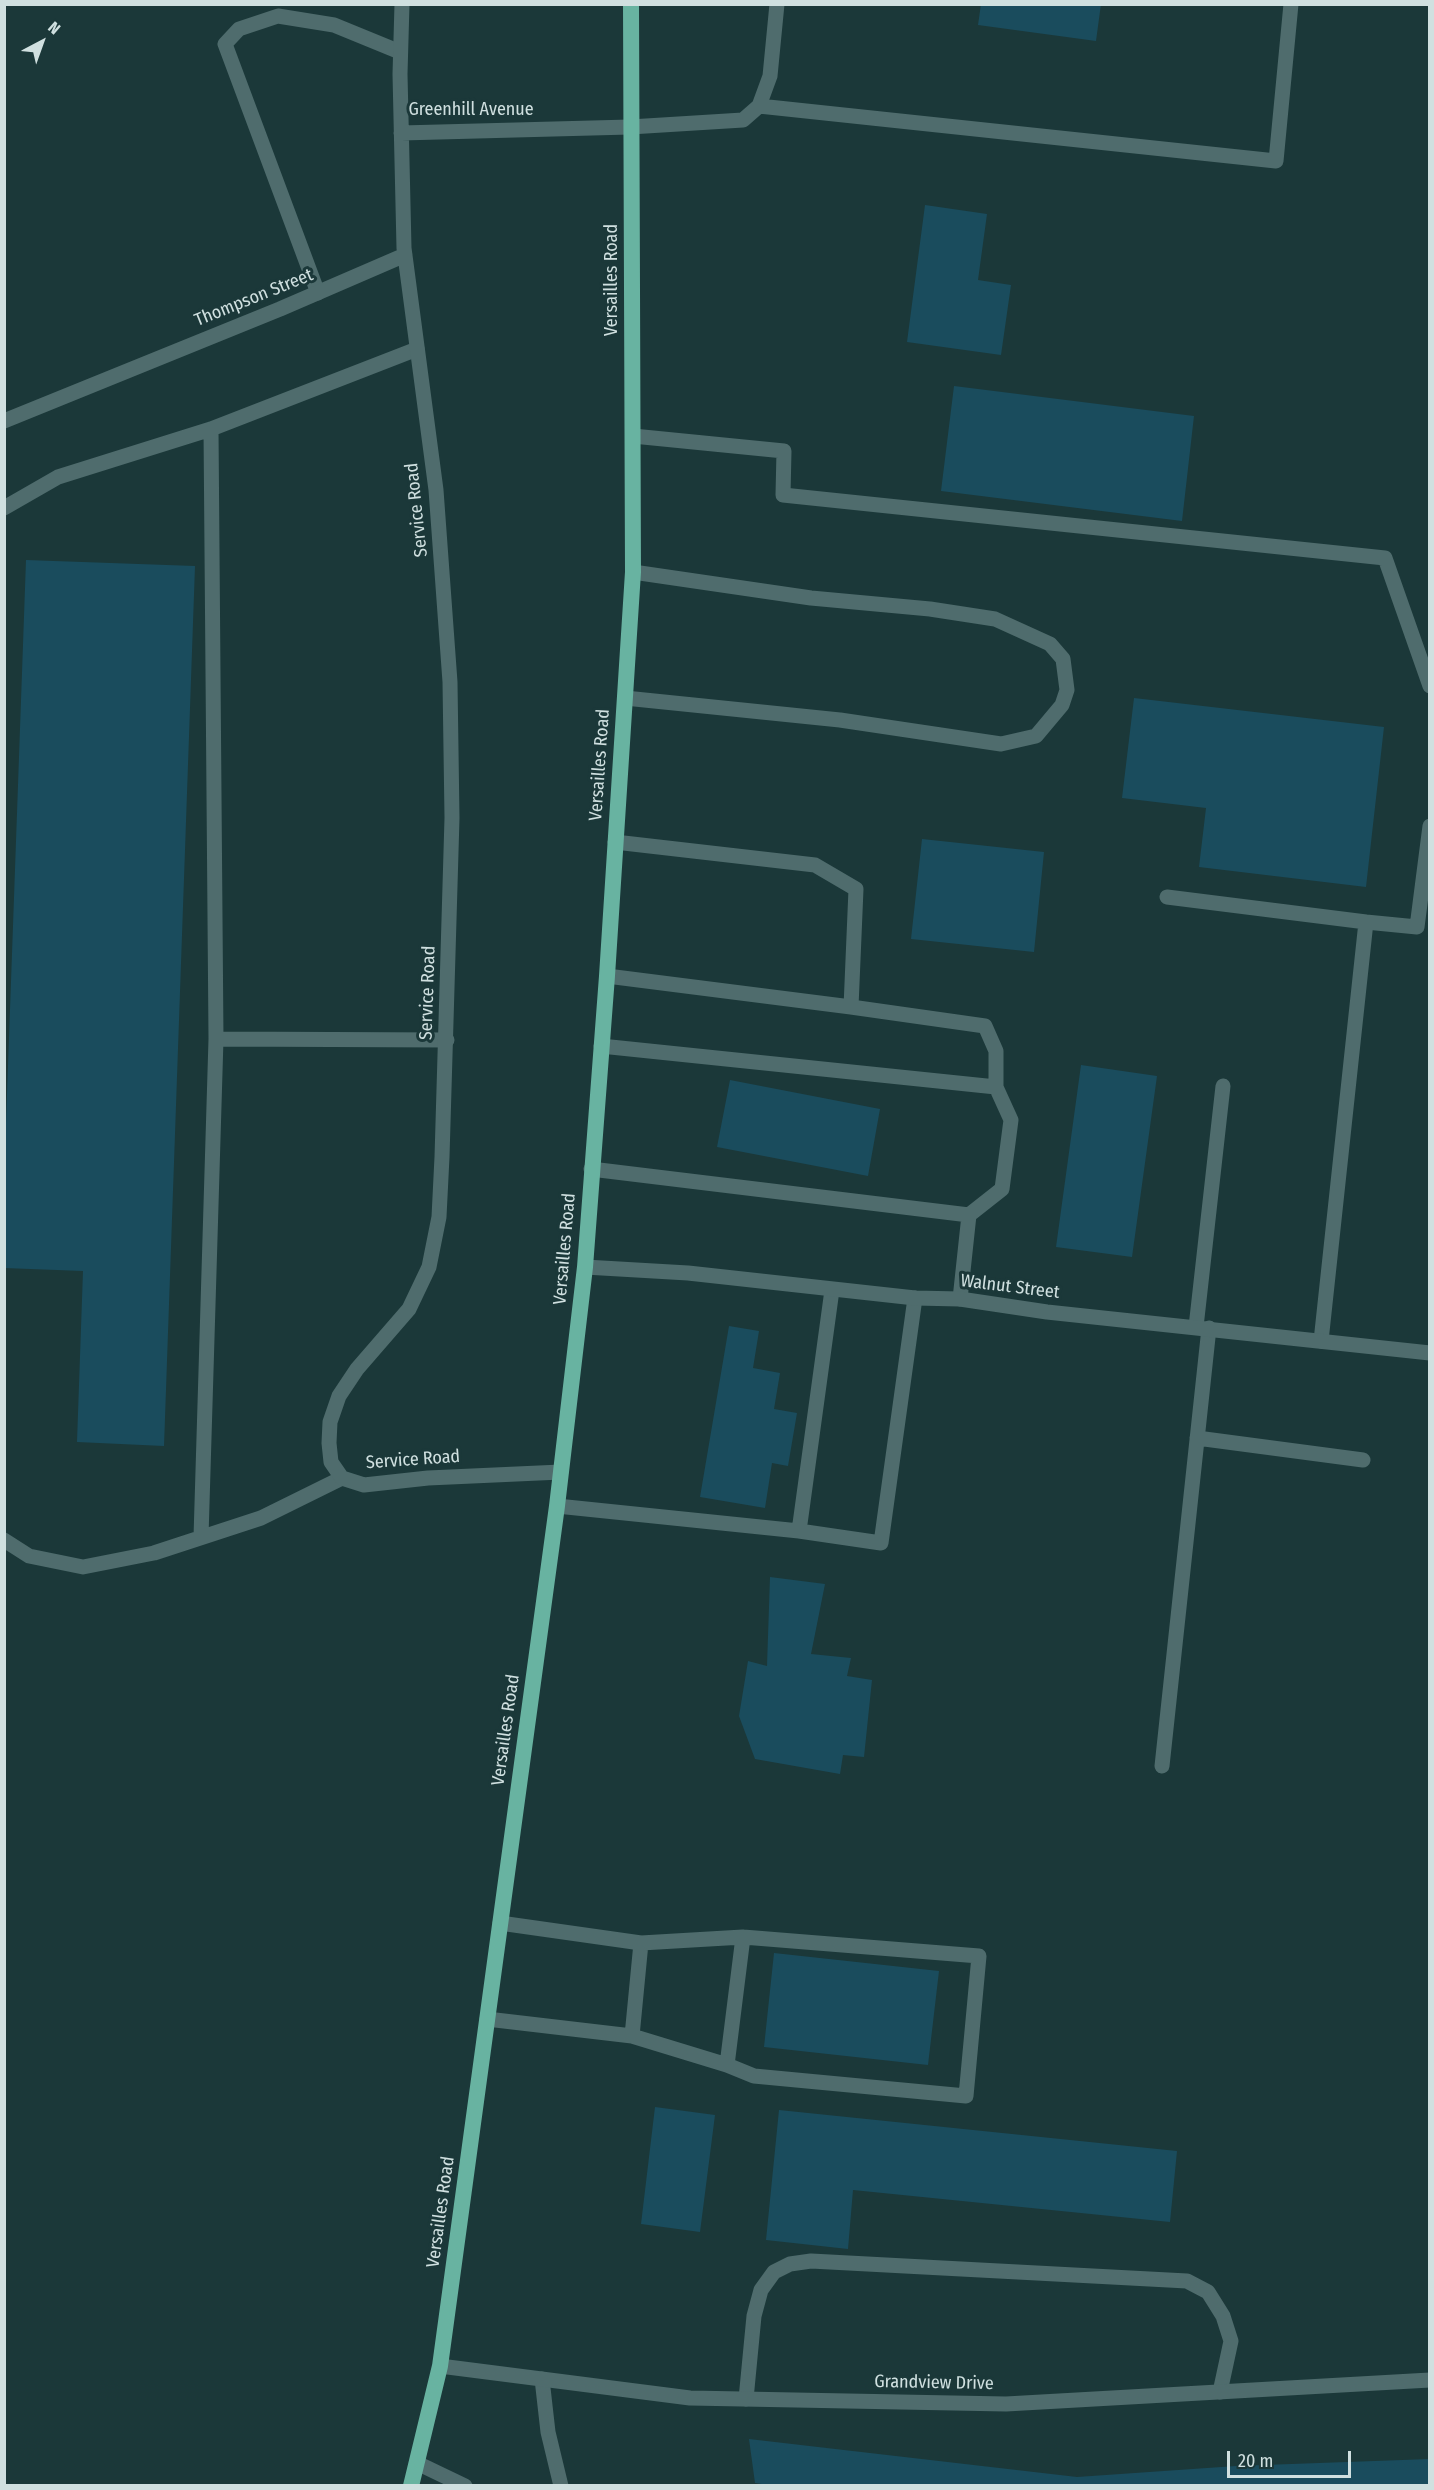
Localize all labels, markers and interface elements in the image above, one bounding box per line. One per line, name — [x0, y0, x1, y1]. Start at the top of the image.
north arrow — [12, 12, 72, 72]
text: N — [44, 18, 64, 38]
street label: Greenhill Avenue — [408, 99, 534, 121]
street label: Versailles Road — [601, 224, 623, 336]
street label: Thompson Street — [192, 264, 316, 332]
street label: Service Road — [401, 462, 433, 558]
street label: Versailles Road — [585, 708, 615, 822]
street label: Service Road — [416, 945, 440, 1041]
street label: Versailles Road — [549, 1192, 581, 1306]
street label: Walnut Street — [959, 1270, 1061, 1304]
street label: Service Road — [365, 1446, 461, 1474]
street label: Versailles Road — [488, 1673, 524, 1787]
street label: Versailles Road — [423, 2155, 459, 2269]
street label: Grandview Drive — [874, 2371, 994, 2395]
scale bar — [1230, 2439, 1354, 2477]
text: 20 m — [1238, 2450, 1273, 2472]

